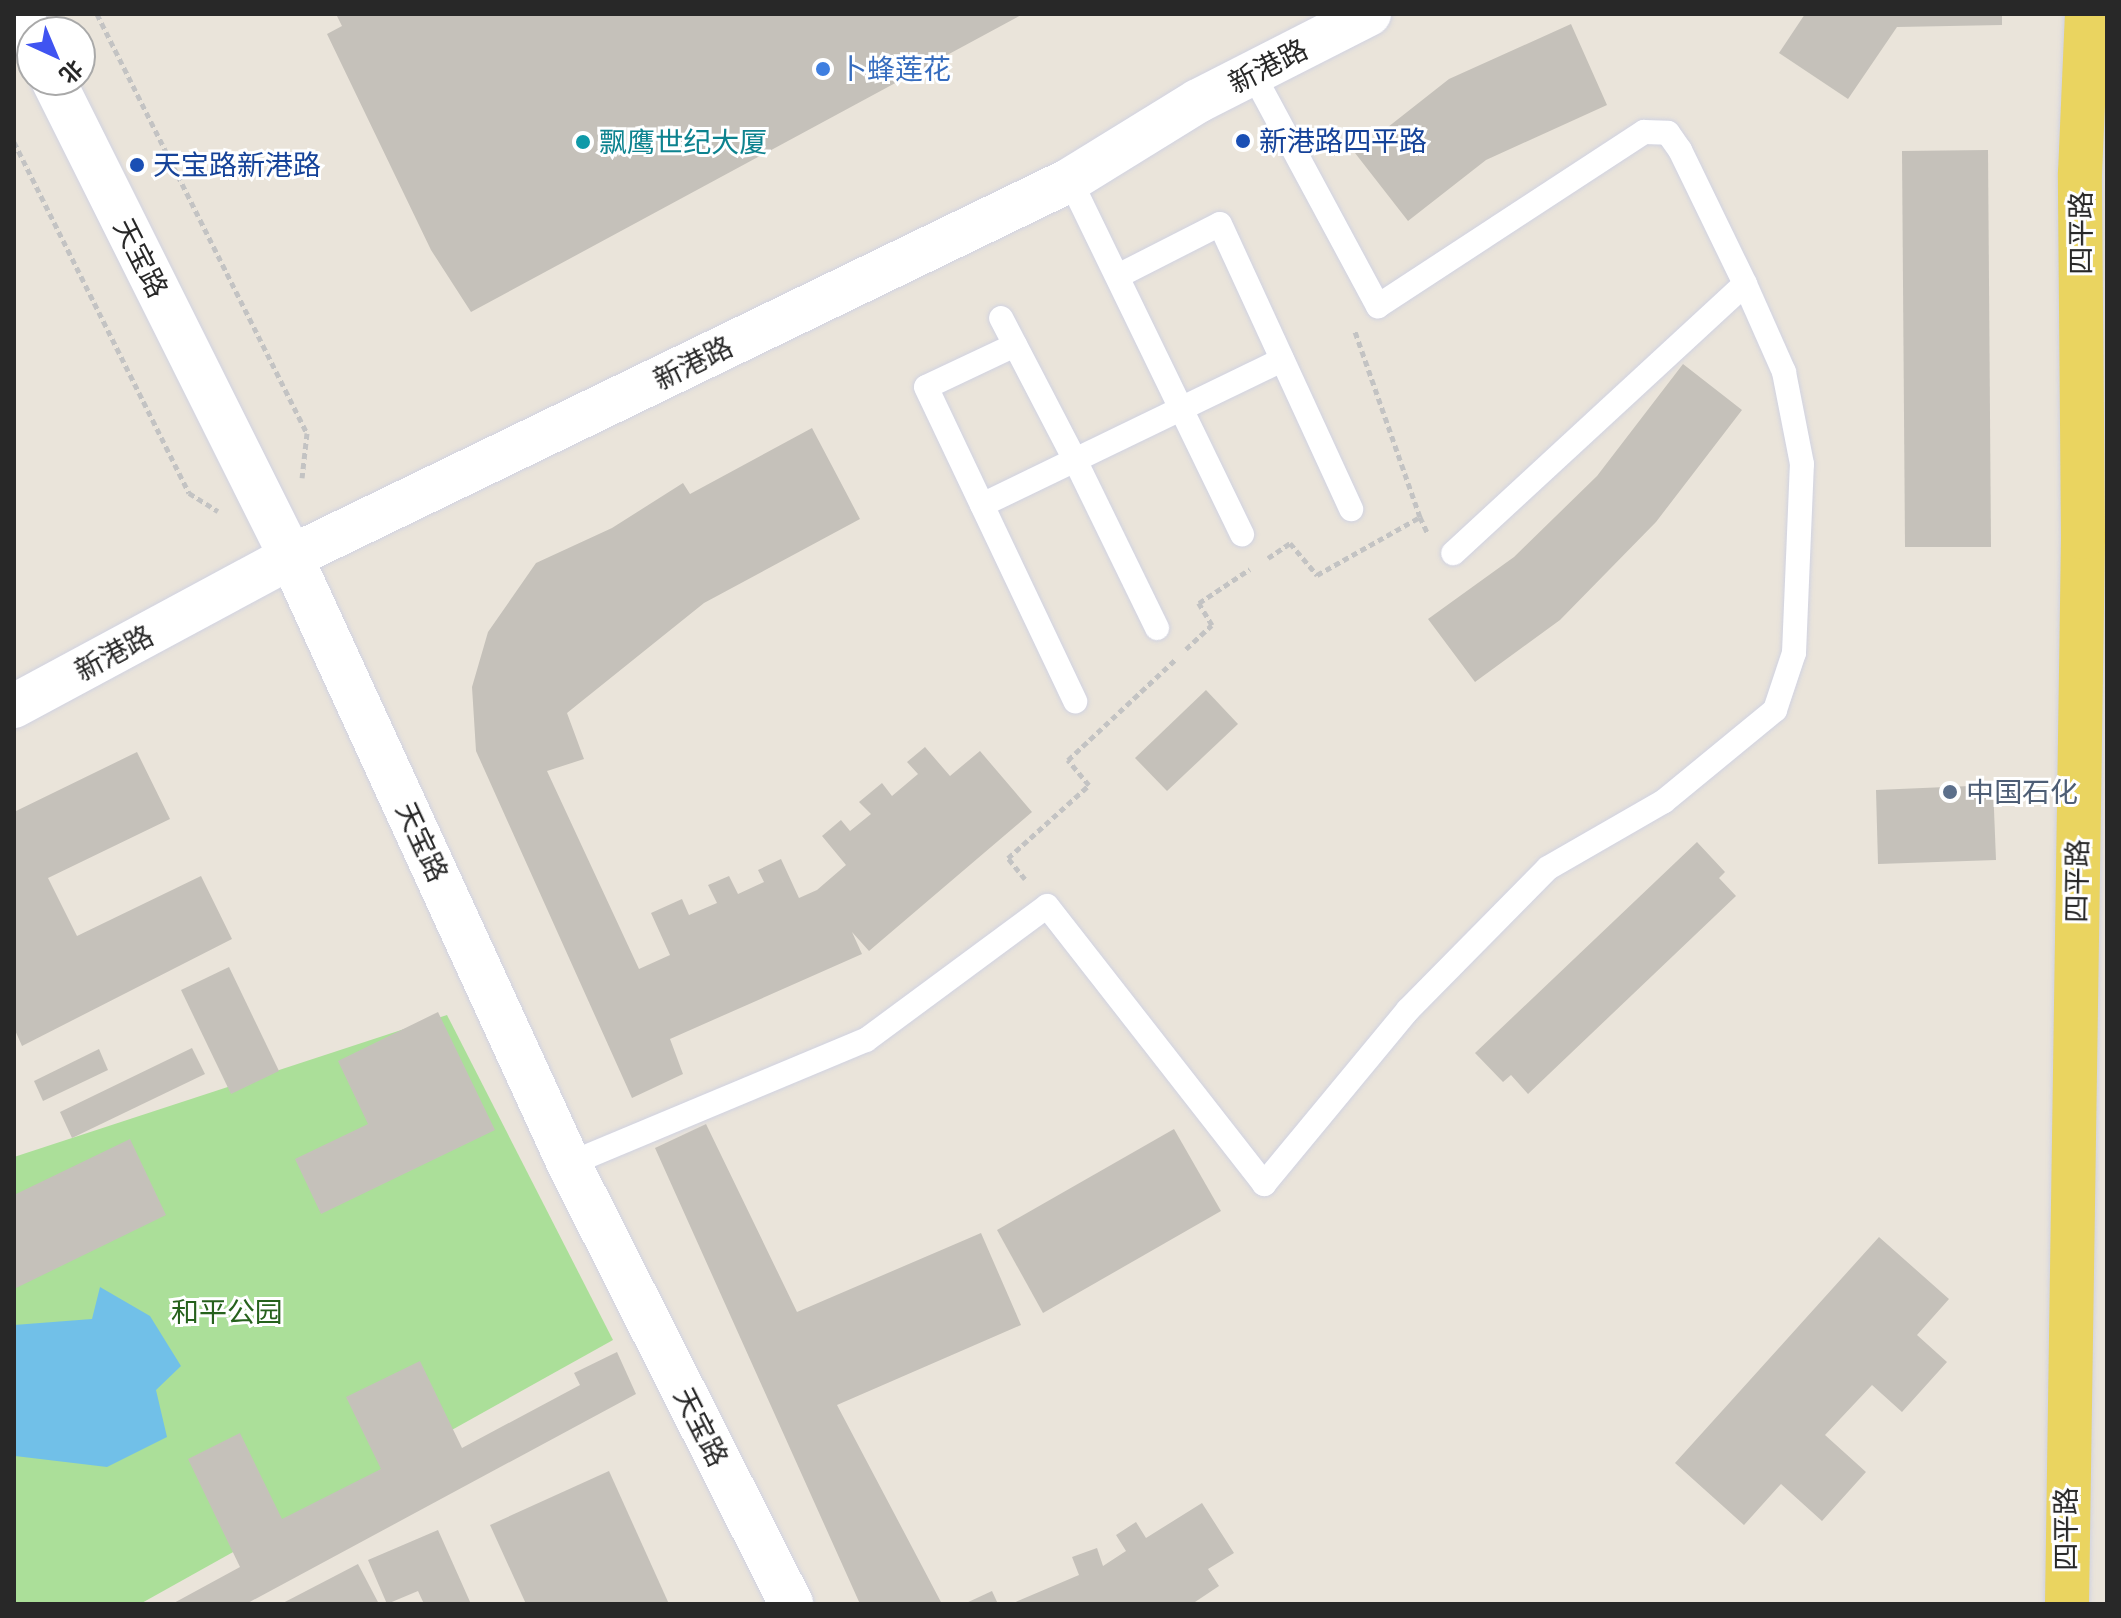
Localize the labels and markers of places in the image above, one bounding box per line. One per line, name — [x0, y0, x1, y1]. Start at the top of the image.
place label: 卜蜂莲花 — [839, 52, 951, 86]
marker: 卜蜂莲花 — [814, 60, 832, 78]
place label: 新港路四平路 — [1259, 124, 1427, 158]
place label: 飘鹰世纪大厦 — [599, 125, 767, 159]
marker: 新港路四平路 — [1234, 132, 1252, 150]
marker: 飘鹰世纪大厦 — [574, 133, 592, 151]
place label: 天宝路新港路 — [153, 148, 321, 182]
marker: 天宝路新港路 — [128, 156, 146, 174]
place label: 中国石化 — [1966, 775, 2078, 809]
marker: 中国石化 — [1941, 783, 1959, 801]

